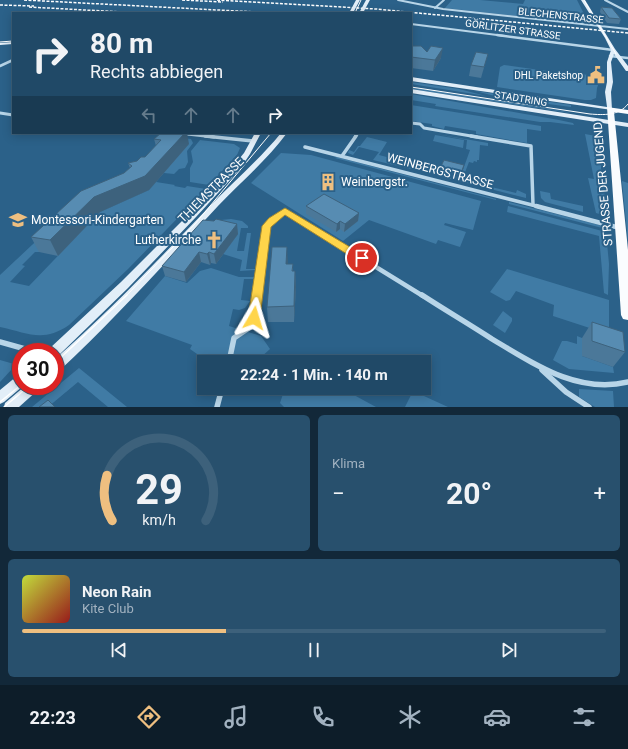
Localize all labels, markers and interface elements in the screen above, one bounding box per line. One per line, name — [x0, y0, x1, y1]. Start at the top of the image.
street label: BLECHENSTRASSE — [518, 6, 605, 25]
street label: GÖRLITZER STRASSE — [465, 16, 562, 42]
text: 80 m — [90, 27, 153, 60]
icon: right — [24, 28, 76, 80]
text: Rechts abbiegen — [90, 61, 223, 82]
public building icon: DHL Paketshop — [586, 65, 606, 85]
place label: DHL Paketshop — [514, 70, 583, 81]
street label: STADTRING — [494, 89, 548, 108]
icon: left — [138, 104, 160, 126]
icon: ahead — [180, 104, 202, 126]
icon: ahead — [222, 104, 244, 126]
icon: right — [264, 104, 286, 126]
street label: STRASSE DER JUGEND — [591, 121, 615, 247]
street label: WEINBERGSTRASSE — [385, 150, 495, 192]
street label: THIEMSTRASSE — [175, 154, 247, 226]
building icon: Weinbergstr. — [318, 172, 338, 192]
place label: Weinbergstr. — [341, 175, 408, 189]
school or university icon: Montessori-Kindergarten — [8, 210, 28, 230]
place label: Montessori-Kindergarten — [31, 213, 163, 227]
church icon: Lutherkirche — [204, 230, 224, 250]
place label: Lutherkirche — [135, 233, 201, 247]
pin — [345, 241, 379, 275]
icon: arrive — [351, 247, 373, 269]
position arrow — [233, 297, 275, 339]
speed limit sign: 30 — [12, 343, 64, 395]
text: 22:24 · 1 Min. · 140 m — [240, 366, 388, 384]
text: Klima — [332, 456, 365, 471]
text: 29 — [135, 465, 183, 514]
text: 20° — [446, 476, 492, 511]
text: − — [332, 481, 345, 506]
text: + — [594, 481, 606, 506]
text: km/h — [142, 512, 176, 528]
text: Neon Rain — [82, 583, 151, 601]
text: Kite Club — [82, 601, 134, 616]
icon: previous — [108, 639, 130, 661]
icon: pause — [303, 639, 325, 661]
icon: next — [498, 639, 520, 661]
icon: directions — [135, 703, 163, 731]
icon: music — [222, 703, 250, 731]
icon: phone — [309, 703, 337, 731]
icon: climate — [396, 703, 424, 731]
icon: car — [483, 703, 511, 731]
icon: filters — [570, 703, 598, 731]
text: 22:23 — [30, 707, 76, 728]

